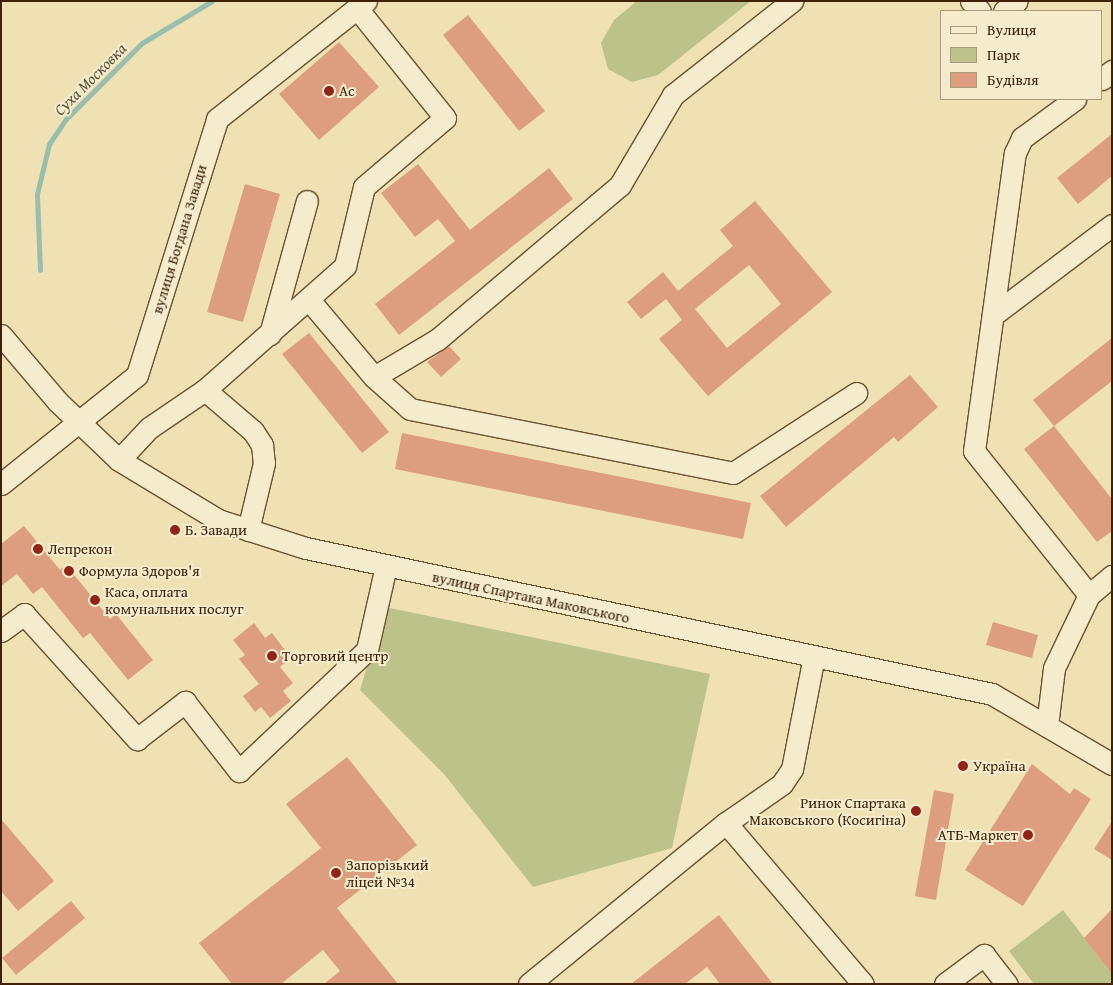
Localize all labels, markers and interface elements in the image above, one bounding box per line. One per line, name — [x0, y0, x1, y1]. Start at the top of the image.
legend — [940, 10, 1103, 100]
text: Вулиця — [987, 19, 1036, 40]
water label: Суха Московка — [50, 39, 130, 119]
text: Парк — [987, 44, 1020, 65]
text: Будівля — [987, 69, 1039, 90]
place label: Ас — [339, 82, 355, 100]
marker: Ас — [323, 85, 335, 97]
street label: вулиця Богдана Завади — [148, 162, 210, 316]
place label: Б. Завади — [185, 521, 247, 539]
marker: Б. Завади — [169, 524, 181, 536]
place label: Лепрекон — [48, 540, 112, 558]
marker: Лепрекон — [32, 543, 44, 555]
place label: Формула Здоров'я — [79, 562, 200, 580]
marker: Формула Здоров'я — [63, 565, 75, 577]
street label: вулиця Спартака Маковського — [431, 567, 631, 627]
place label: Каса, оплата комунальних послуг — [105, 582, 244, 617]
marker: Каса, оплата комунальних послуг — [89, 594, 101, 606]
place label: Торговий центр — [282, 647, 388, 665]
marker: Торговий центр — [266, 650, 278, 662]
place label: Україна — [973, 757, 1026, 775]
marker: Україна — [957, 760, 969, 772]
place label: Ринок Спартака Маковського (Косигіна) — [749, 793, 906, 828]
marker: Ринок Спартака Маковського (Косигіна) — [910, 805, 922, 817]
place label: АТБ-Маркет — [938, 826, 1018, 844]
marker: АТБ-Маркет — [1022, 829, 1034, 841]
place label: Запорізький ліцей №34 — [346, 855, 429, 890]
marker: Запорізький ліцей №34 — [330, 867, 342, 879]

